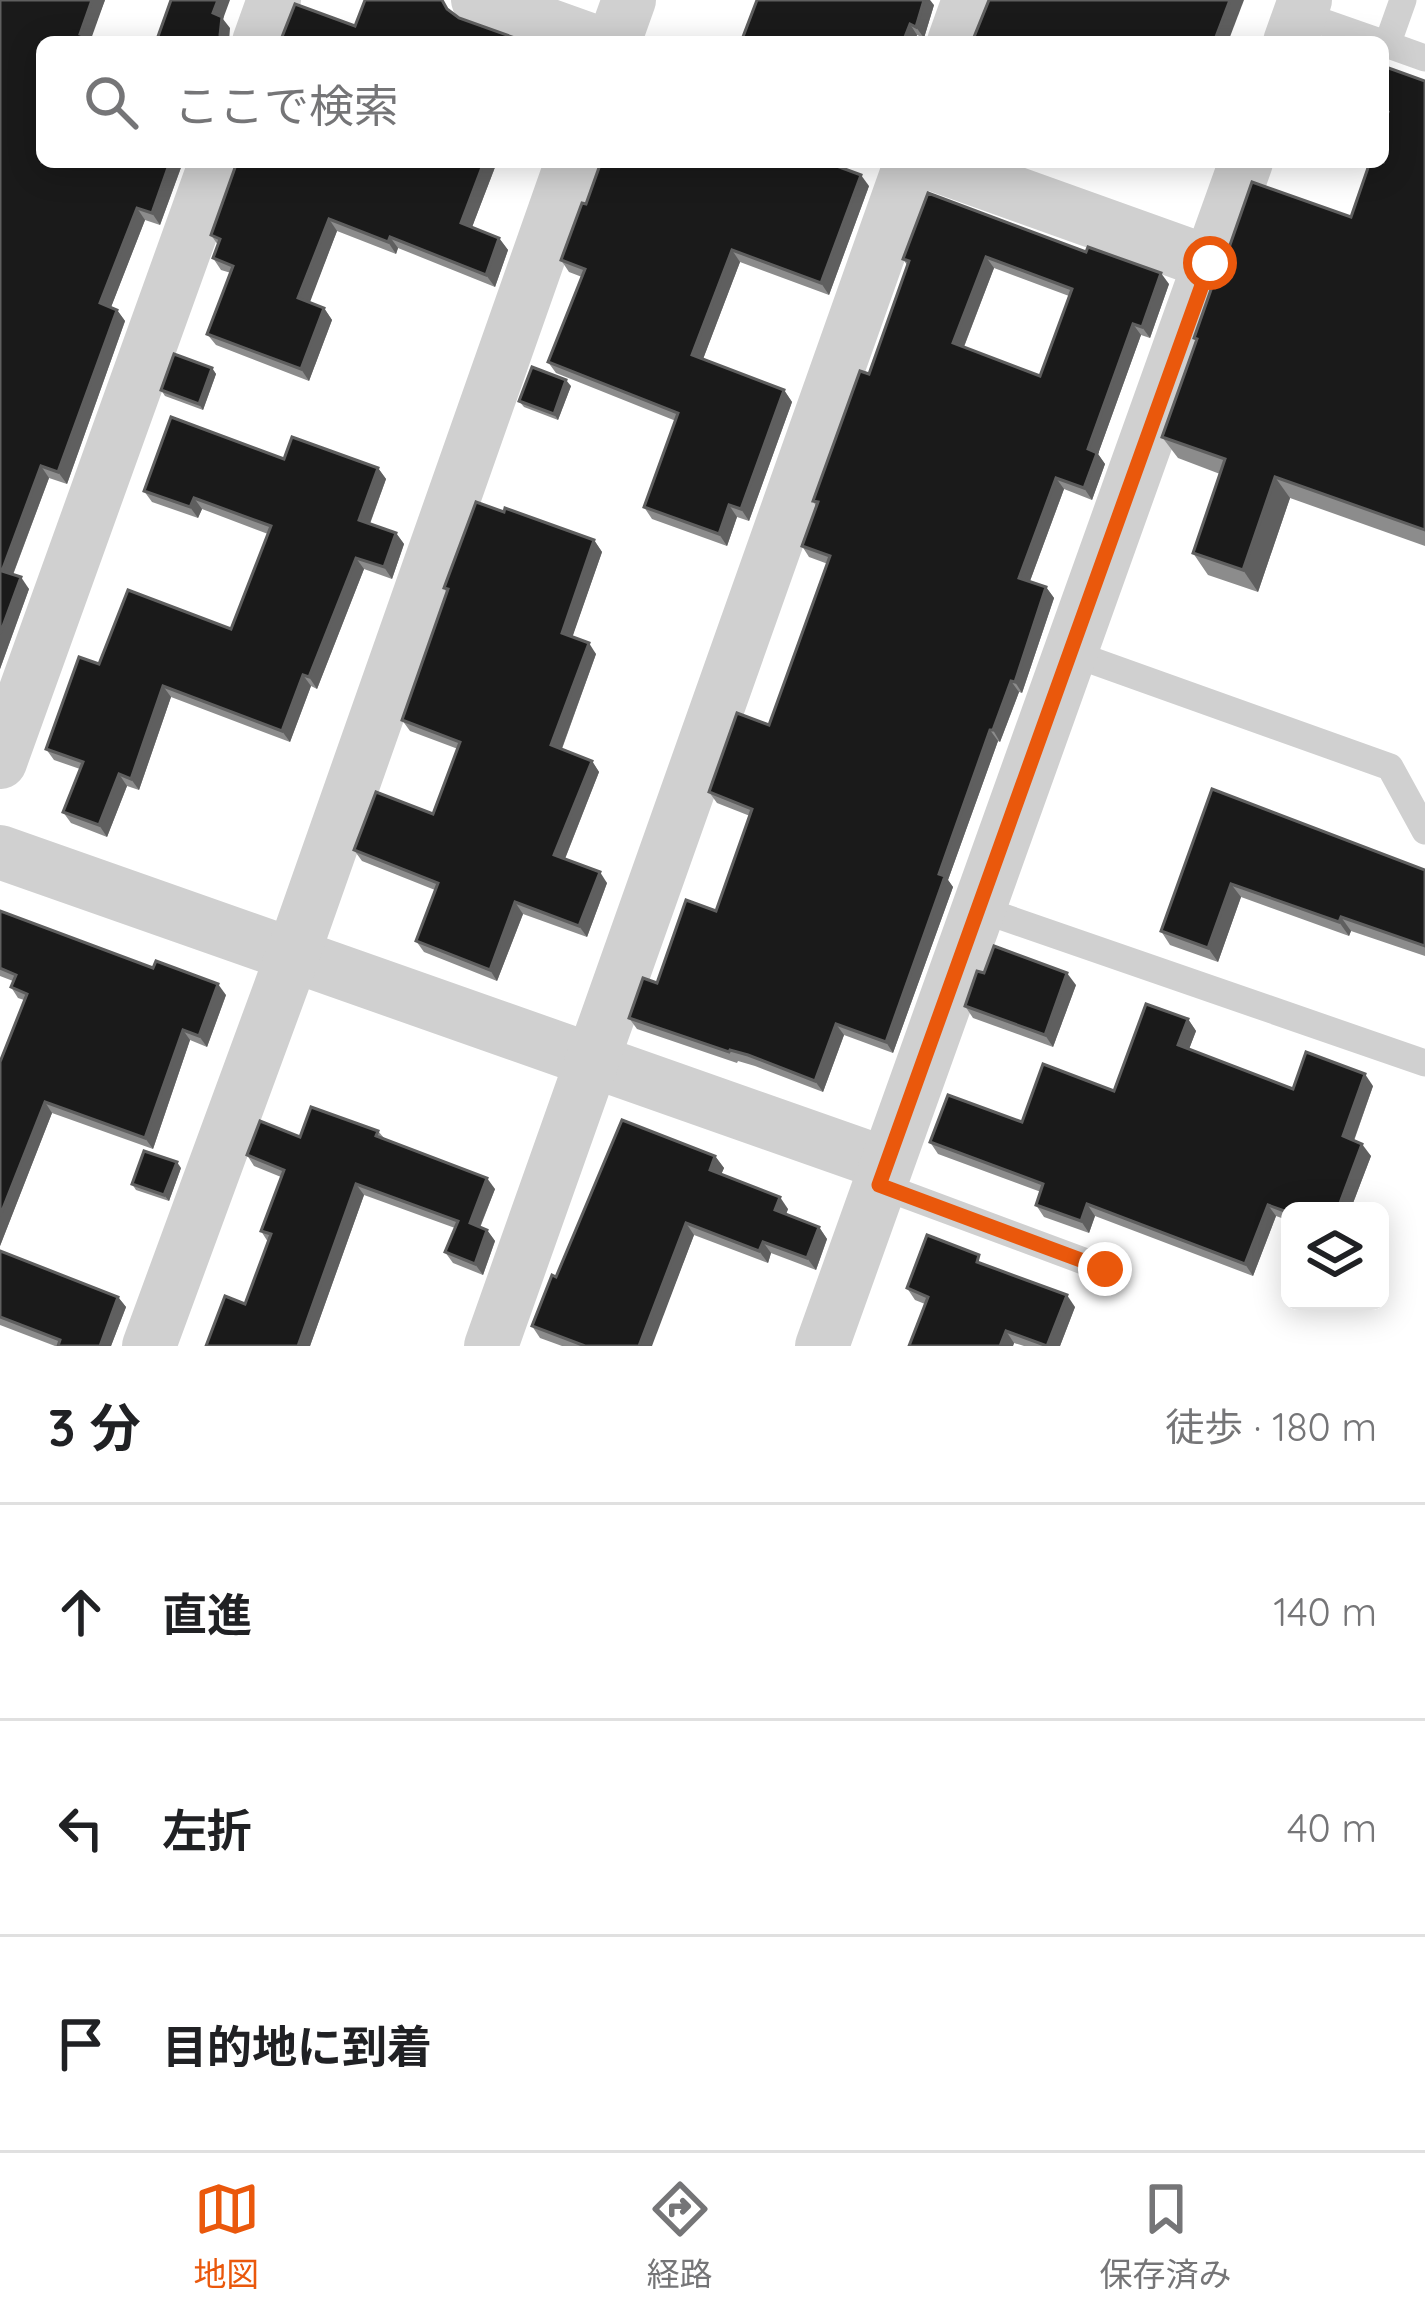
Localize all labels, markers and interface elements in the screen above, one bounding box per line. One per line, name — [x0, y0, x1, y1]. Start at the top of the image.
search box — [36, 36, 1389, 168]
icon: search — [78, 69, 144, 135]
text: ここで検索 — [174, 77, 399, 133]
route start — [1183, 236, 1237, 290]
map controls — [1281, 1202, 1389, 1310]
button: layers — [1281, 1202, 1389, 1310]
route end — [1078, 1242, 1132, 1296]
text: 3 分 — [48, 1395, 141, 1459]
text: 徒歩 · 180 m — [1165, 1402, 1377, 1451]
icon: ahead — [48, 1579, 114, 1645]
text: 直進 — [162, 1586, 252, 1642]
text: 140 m — [1273, 1587, 1377, 1636]
icon: left — [48, 1795, 114, 1861]
text: 左折 — [162, 1802, 252, 1858]
text: 40 m — [1287, 1803, 1377, 1852]
icon: arrive — [48, 2011, 114, 2077]
text: 目的地に到着 — [162, 2018, 432, 2074]
tab: 地図 — [194, 2176, 260, 2296]
tab: 経路 — [647, 2176, 713, 2296]
tab: 保存済み — [1100, 2176, 1232, 2296]

